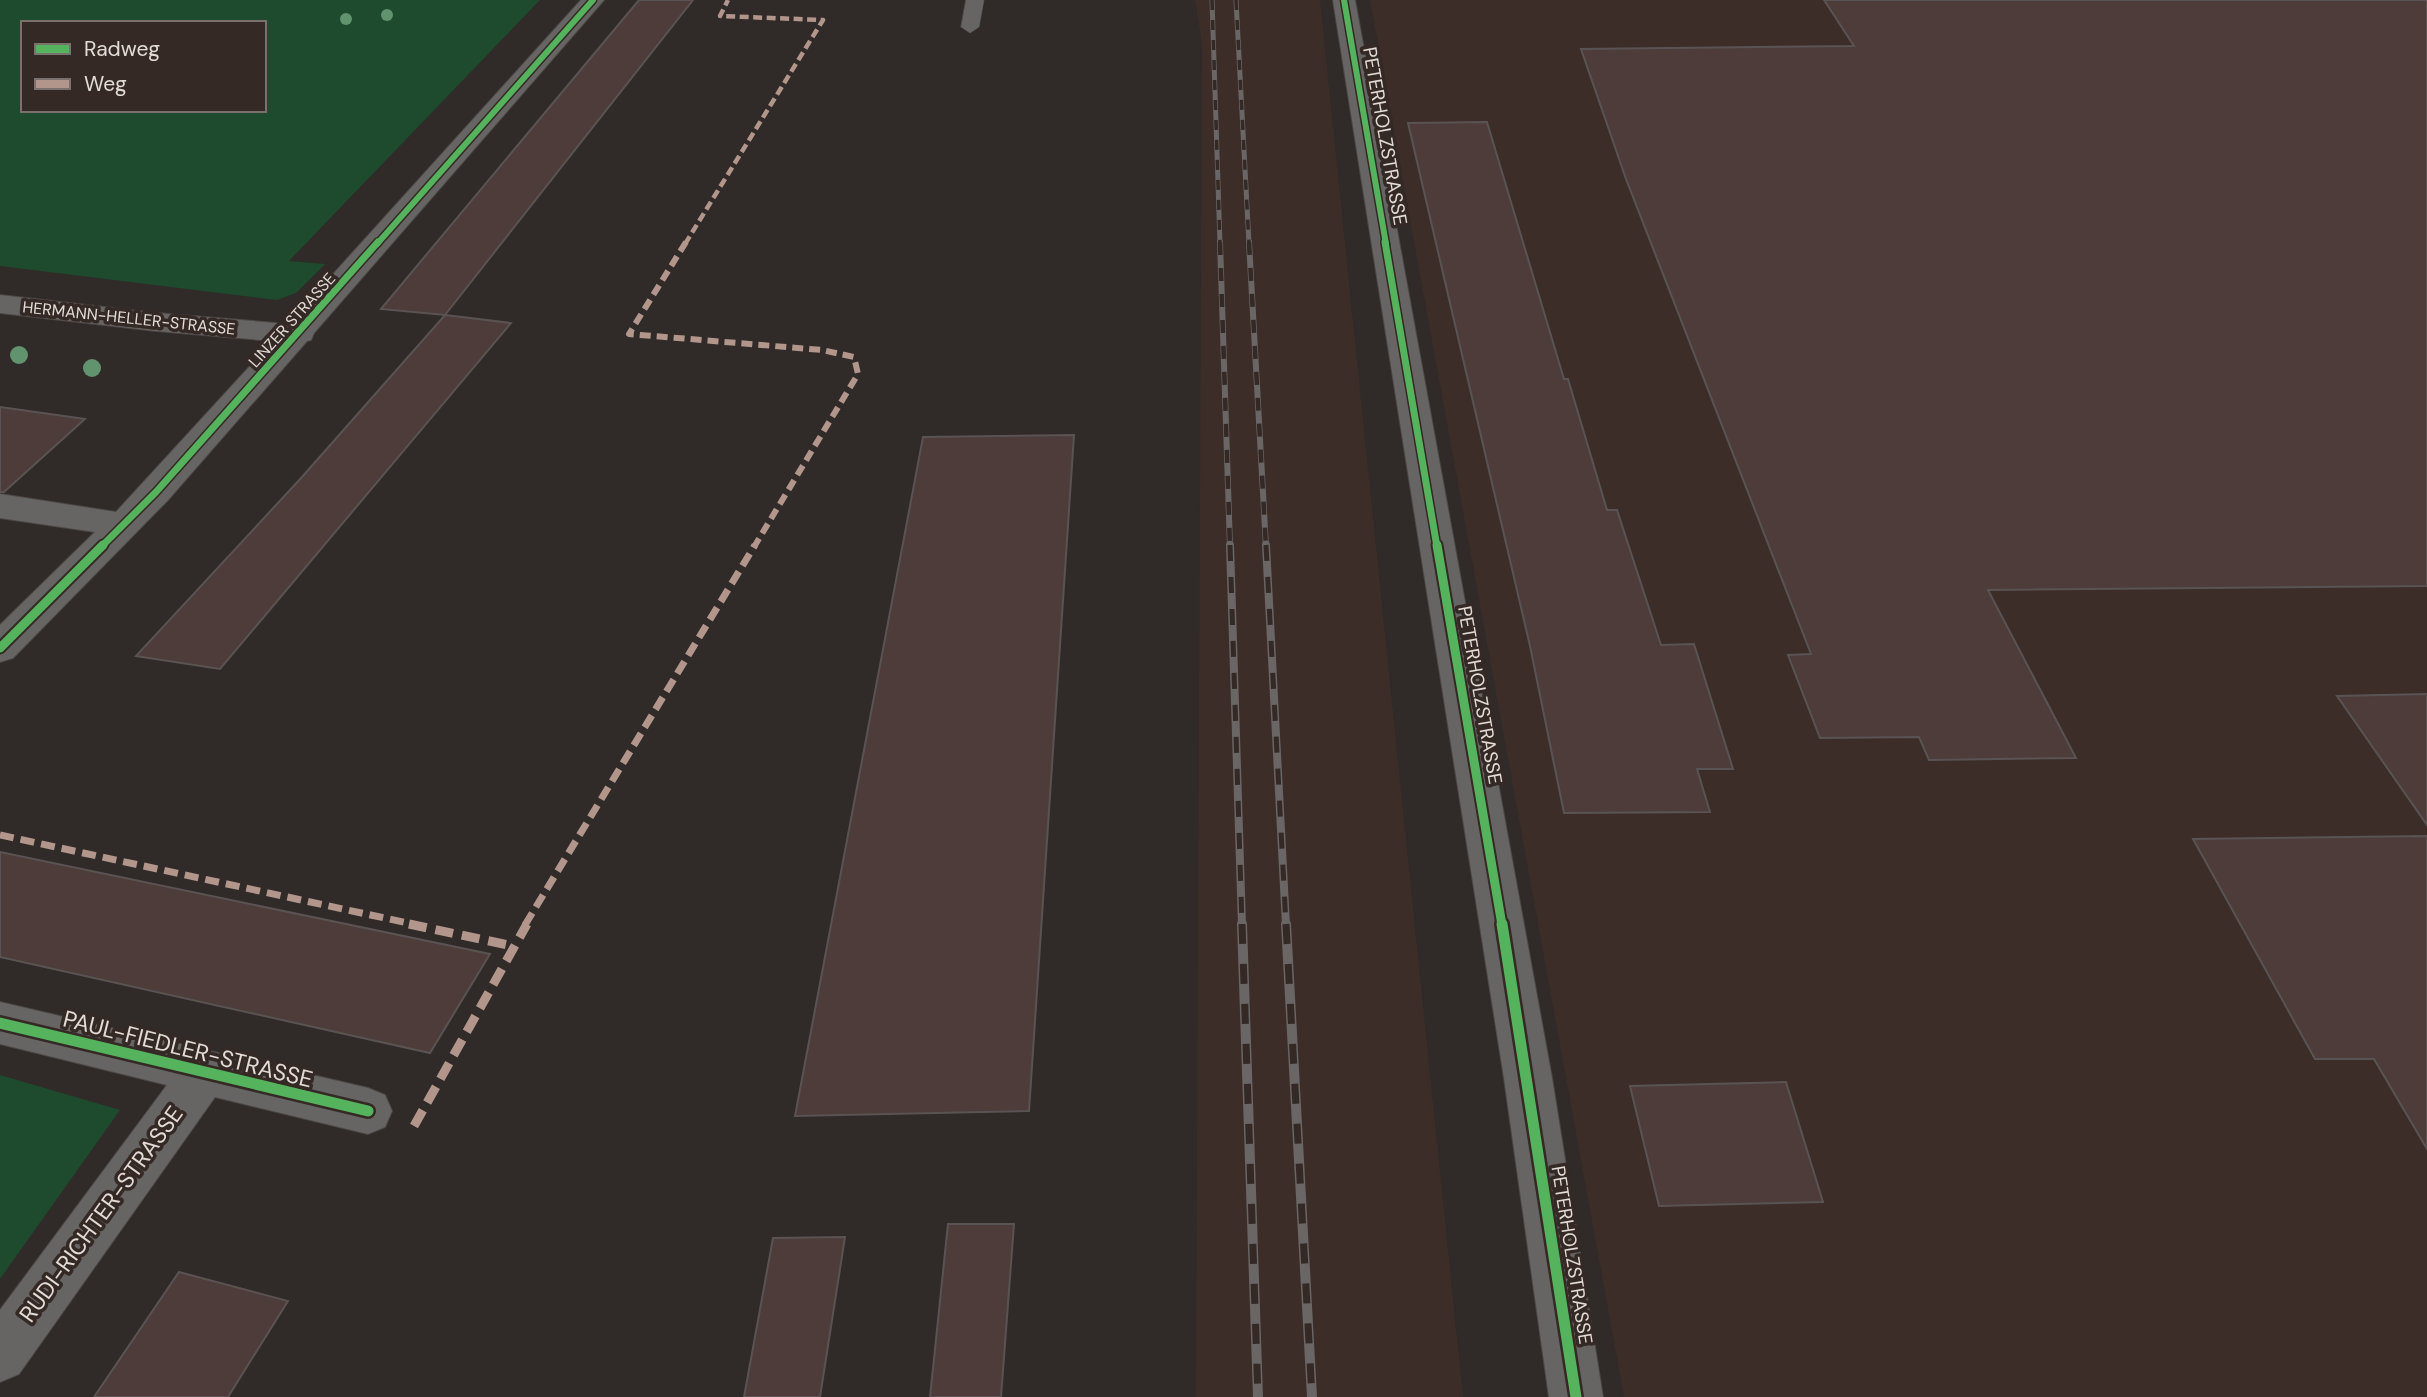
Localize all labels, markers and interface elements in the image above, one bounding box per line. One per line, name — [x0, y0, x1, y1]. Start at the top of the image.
legend — [21, 21, 266, 112]
text: Radweg — [84, 35, 160, 63]
street label: PETERHOLZSTRASSE — [1357, 45, 1413, 227]
text: Weg — [84, 70, 127, 98]
street label: LINZER STRASSE — [244, 268, 340, 372]
street label: HERMANN-HELLER-STRASSE — [21, 296, 237, 340]
street label: PETERHOLZSTRASSE — [1452, 604, 1508, 786]
street label: PAUL-FIEDLER-STRASSE — [60, 1003, 316, 1095]
street label: RUDI-RICHTER-STRASSE — [12, 1100, 190, 1328]
street label: PETERHOLZSTRASSE — [1546, 1164, 1598, 1346]

